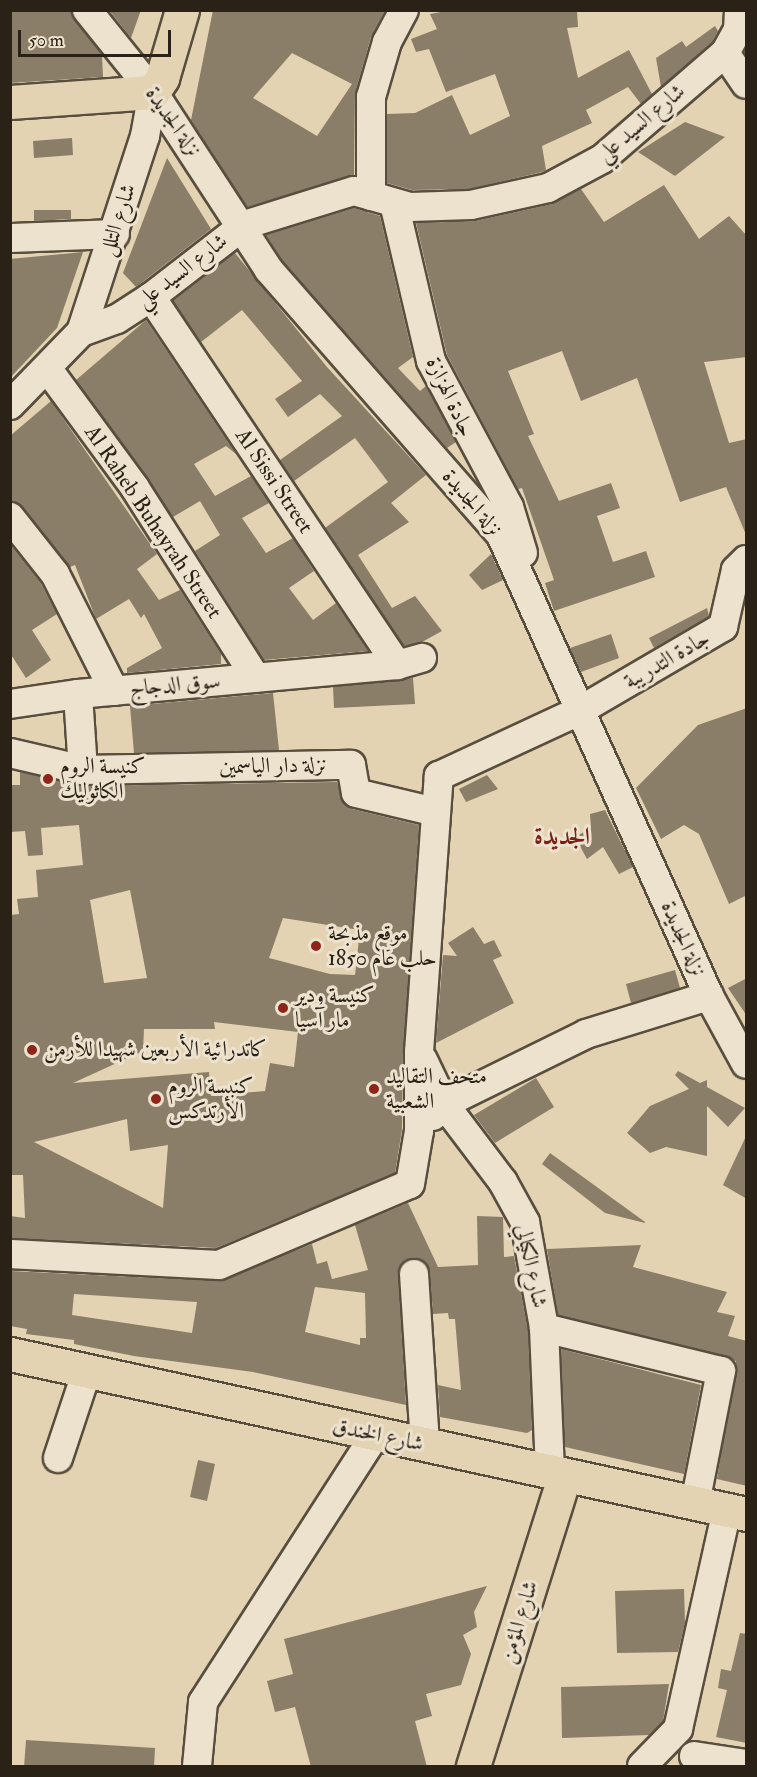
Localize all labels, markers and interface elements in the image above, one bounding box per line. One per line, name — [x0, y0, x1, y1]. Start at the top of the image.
scale bar — [21, 18, 174, 56]
text: 50 m — [29, 29, 64, 52]
street label: شارع السيد علي — [591, 78, 691, 168]
street label: نزلة الجديدة — [139, 82, 207, 162]
street label: شارع التلل — [94, 181, 142, 259]
street label: شارع السيد علي — [131, 228, 233, 314]
street label: جادة الهزازة — [420, 353, 480, 441]
street label: Al Raheb Buhayrah Street — [78, 420, 228, 624]
street label: Al Sissi Street — [229, 424, 319, 538]
street label: نزلة الجديدة — [436, 464, 508, 542]
street label: جادة التدريبة — [619, 625, 715, 695]
street label: سوق الدجاج — [128, 668, 222, 702]
street label: نزلة دار الياسمين — [219, 752, 327, 780]
place label: كنيسة الروم الكاثوليك — [60, 753, 145, 804]
marker: كنيسة الروم الكاثوليك — [41, 772, 55, 786]
district label: الجديدة — [534, 823, 590, 851]
street label: نزلة الجديدة — [655, 897, 711, 981]
place label: موقع مذبحة حلب عام 1850 — [328, 920, 437, 972]
marker: موقع مذبحة حلب عام 1850 — [309, 939, 323, 953]
place label: كنيسة ودير مار آسيا — [295, 982, 375, 1034]
marker: كنيسة ودير مار آسيا — [276, 1001, 290, 1015]
place label: كاتدرائية الأربعين شهيدا للأرمن — [44, 1037, 267, 1063]
marker: كاتدرائية الأربعين شهيدا للأرمن — [25, 1043, 39, 1057]
place label: متحف التقاليد الشعبية — [386, 1063, 487, 1114]
place label: كنيسة الروم الأرتدكس — [168, 1073, 253, 1124]
marker: متحف التقاليد الشعبية — [367, 1082, 381, 1096]
marker: كنيسة الروم الأرتدكس — [149, 1092, 163, 1106]
street label: شارع الكيالي — [509, 1222, 553, 1310]
street label: شارع الخندق — [330, 1412, 426, 1458]
street label: شارع المؤمن — [494, 1577, 544, 1667]

